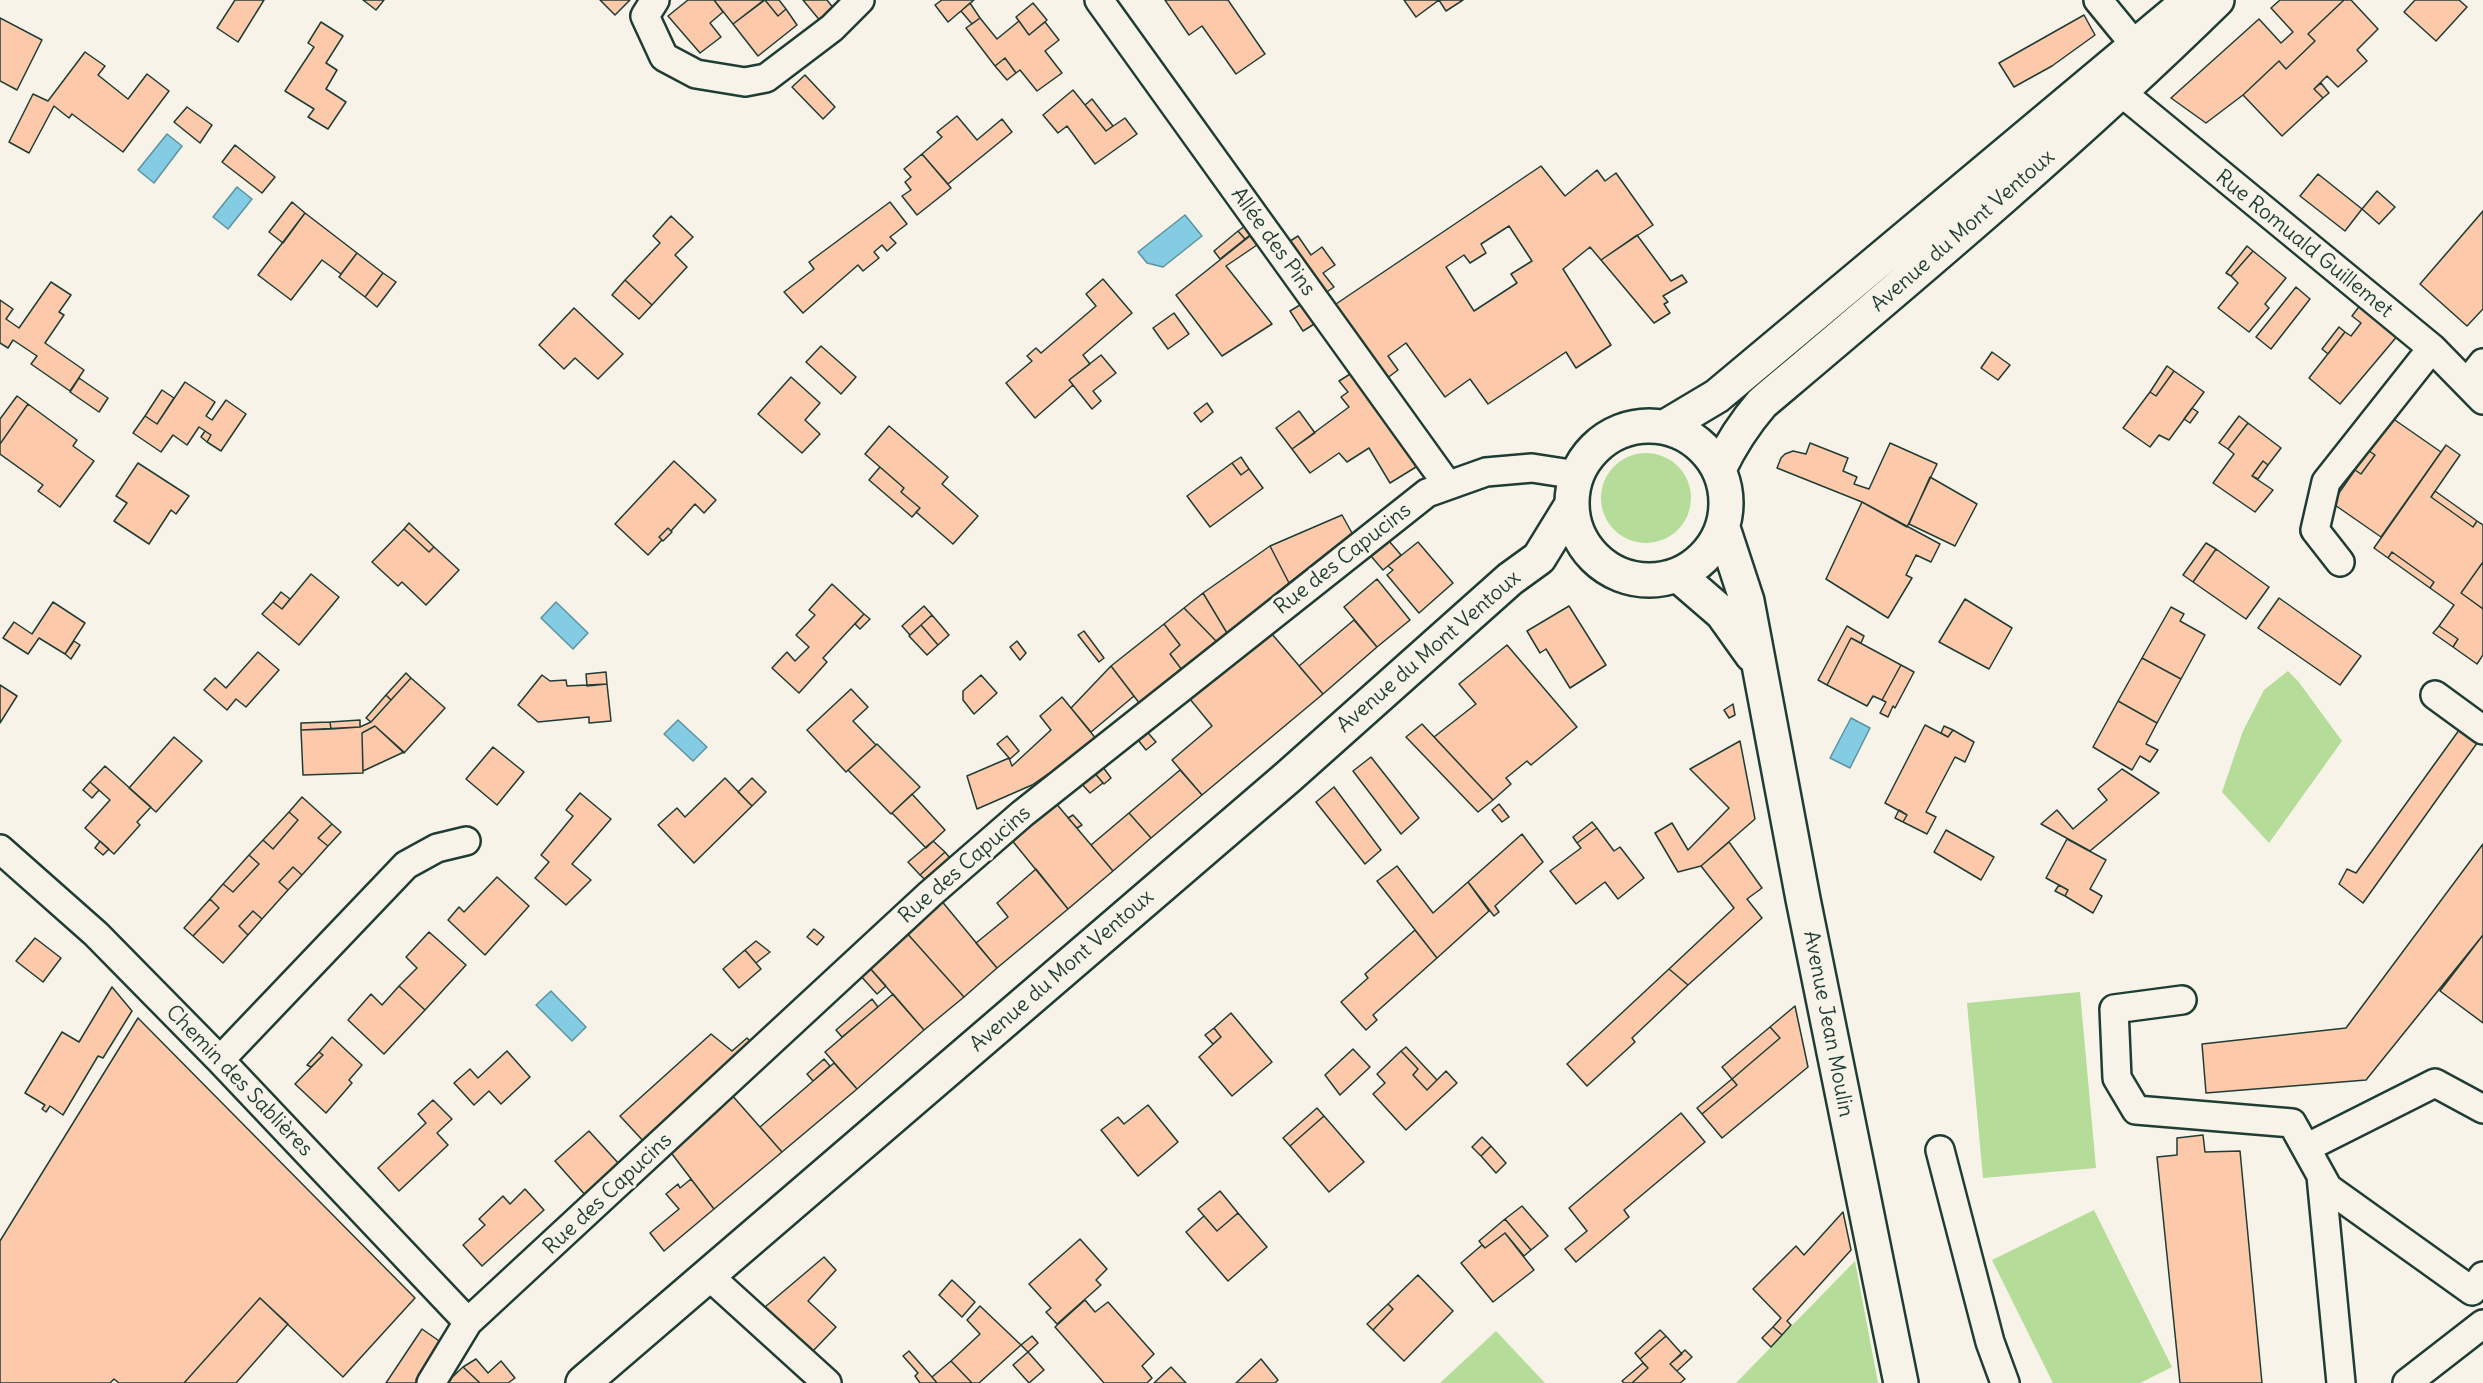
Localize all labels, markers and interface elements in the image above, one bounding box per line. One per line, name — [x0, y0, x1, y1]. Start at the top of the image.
street label: Avenue du Mont Ventoux — [1866, 144, 2060, 318]
street label: Rue Romuald Guillemet — [2210, 165, 2398, 323]
street label: Allée des Pins — [1225, 183, 1321, 301]
street label: Rue des Capucins — [1270, 498, 1416, 620]
street label: Avenue du Mont Ventoux — [1332, 565, 1526, 739]
street label: Rue des Capucins — [894, 801, 1036, 929]
street label: Avenue du Mont Ventoux — [965, 884, 1159, 1058]
street label: Avenue Jean Moulin — [1798, 929, 1858, 1119]
street label: Chemin des Sablières — [160, 1000, 318, 1162]
street label: Rue des Capucins — [538, 1128, 678, 1260]

